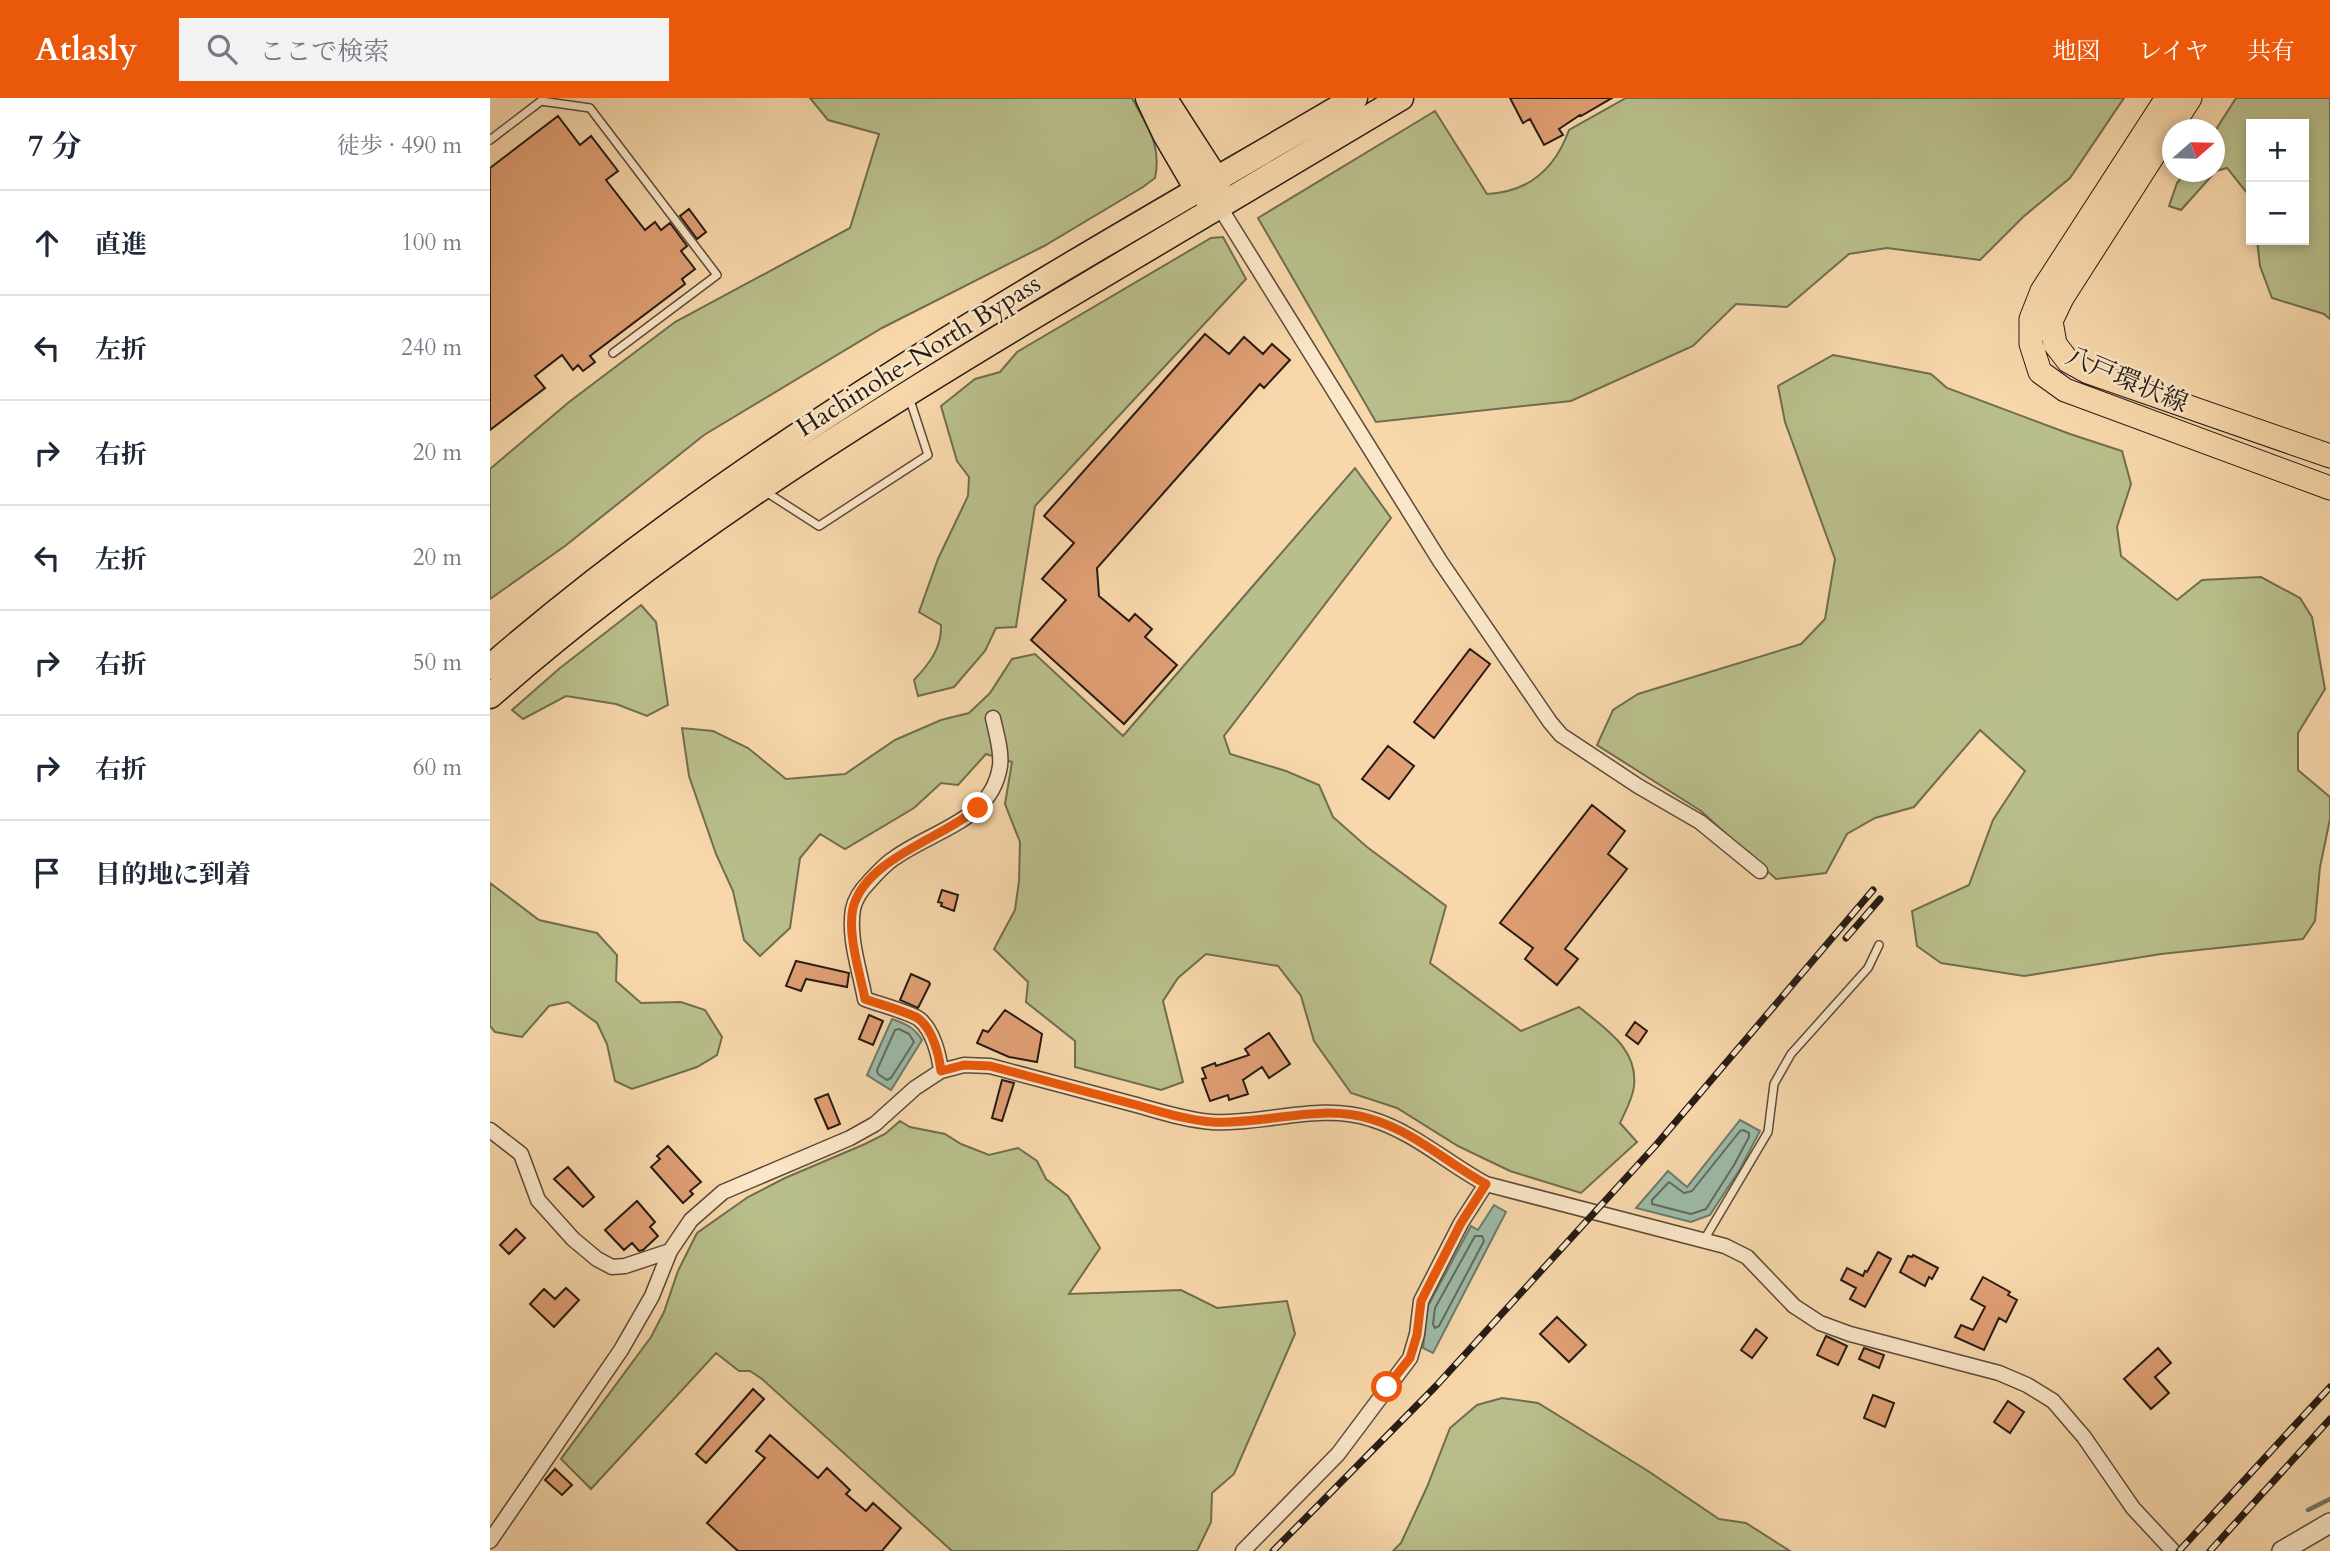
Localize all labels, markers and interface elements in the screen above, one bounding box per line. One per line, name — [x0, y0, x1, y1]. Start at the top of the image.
search box — [179, 18, 669, 81]
text: Atlasly — [35, 27, 137, 72]
icon: search — [203, 30, 241, 68]
text: ここで検索 — [259, 34, 389, 69]
text: 地図 — [2052, 35, 2100, 68]
text: レイヤ — [2138, 35, 2209, 68]
text: 共有 — [2247, 35, 2295, 68]
north arrow — [2162, 119, 2225, 182]
map controls — [2246, 119, 2309, 245]
button: + — [2246, 119, 2309, 182]
text: 7 分 — [28, 126, 81, 167]
text: 徒歩 · 490 m — [337, 130, 462, 161]
button: − — [2246, 182, 2309, 245]
icon: ahead — [28, 224, 66, 262]
text: 直進 — [95, 227, 147, 262]
text: 100 m — [401, 227, 462, 258]
street label: Hachinohe-North Bypass — [789, 266, 1047, 445]
icon: left — [28, 329, 66, 367]
text: 左折 — [95, 332, 147, 367]
text: 240 m — [401, 332, 462, 363]
street label: 八戸環状線 — [2060, 338, 2193, 421]
icon: right — [28, 434, 66, 472]
text: 右折 — [95, 437, 147, 472]
text: 20 m — [413, 437, 462, 468]
icon: left — [28, 539, 66, 577]
text: 左折 — [95, 542, 147, 577]
text: 20 m — [413, 542, 462, 573]
icon: right — [28, 644, 66, 682]
text: 右折 — [95, 647, 147, 682]
text: 50 m — [413, 647, 462, 678]
icon: right — [28, 749, 66, 787]
text: 右折 — [95, 752, 147, 787]
text: 60 m — [413, 752, 462, 783]
route end — [962, 792, 993, 823]
icon: arrive — [28, 854, 66, 892]
text: 目的地に到着 — [95, 857, 251, 892]
route start — [1371, 1371, 1402, 1402]

